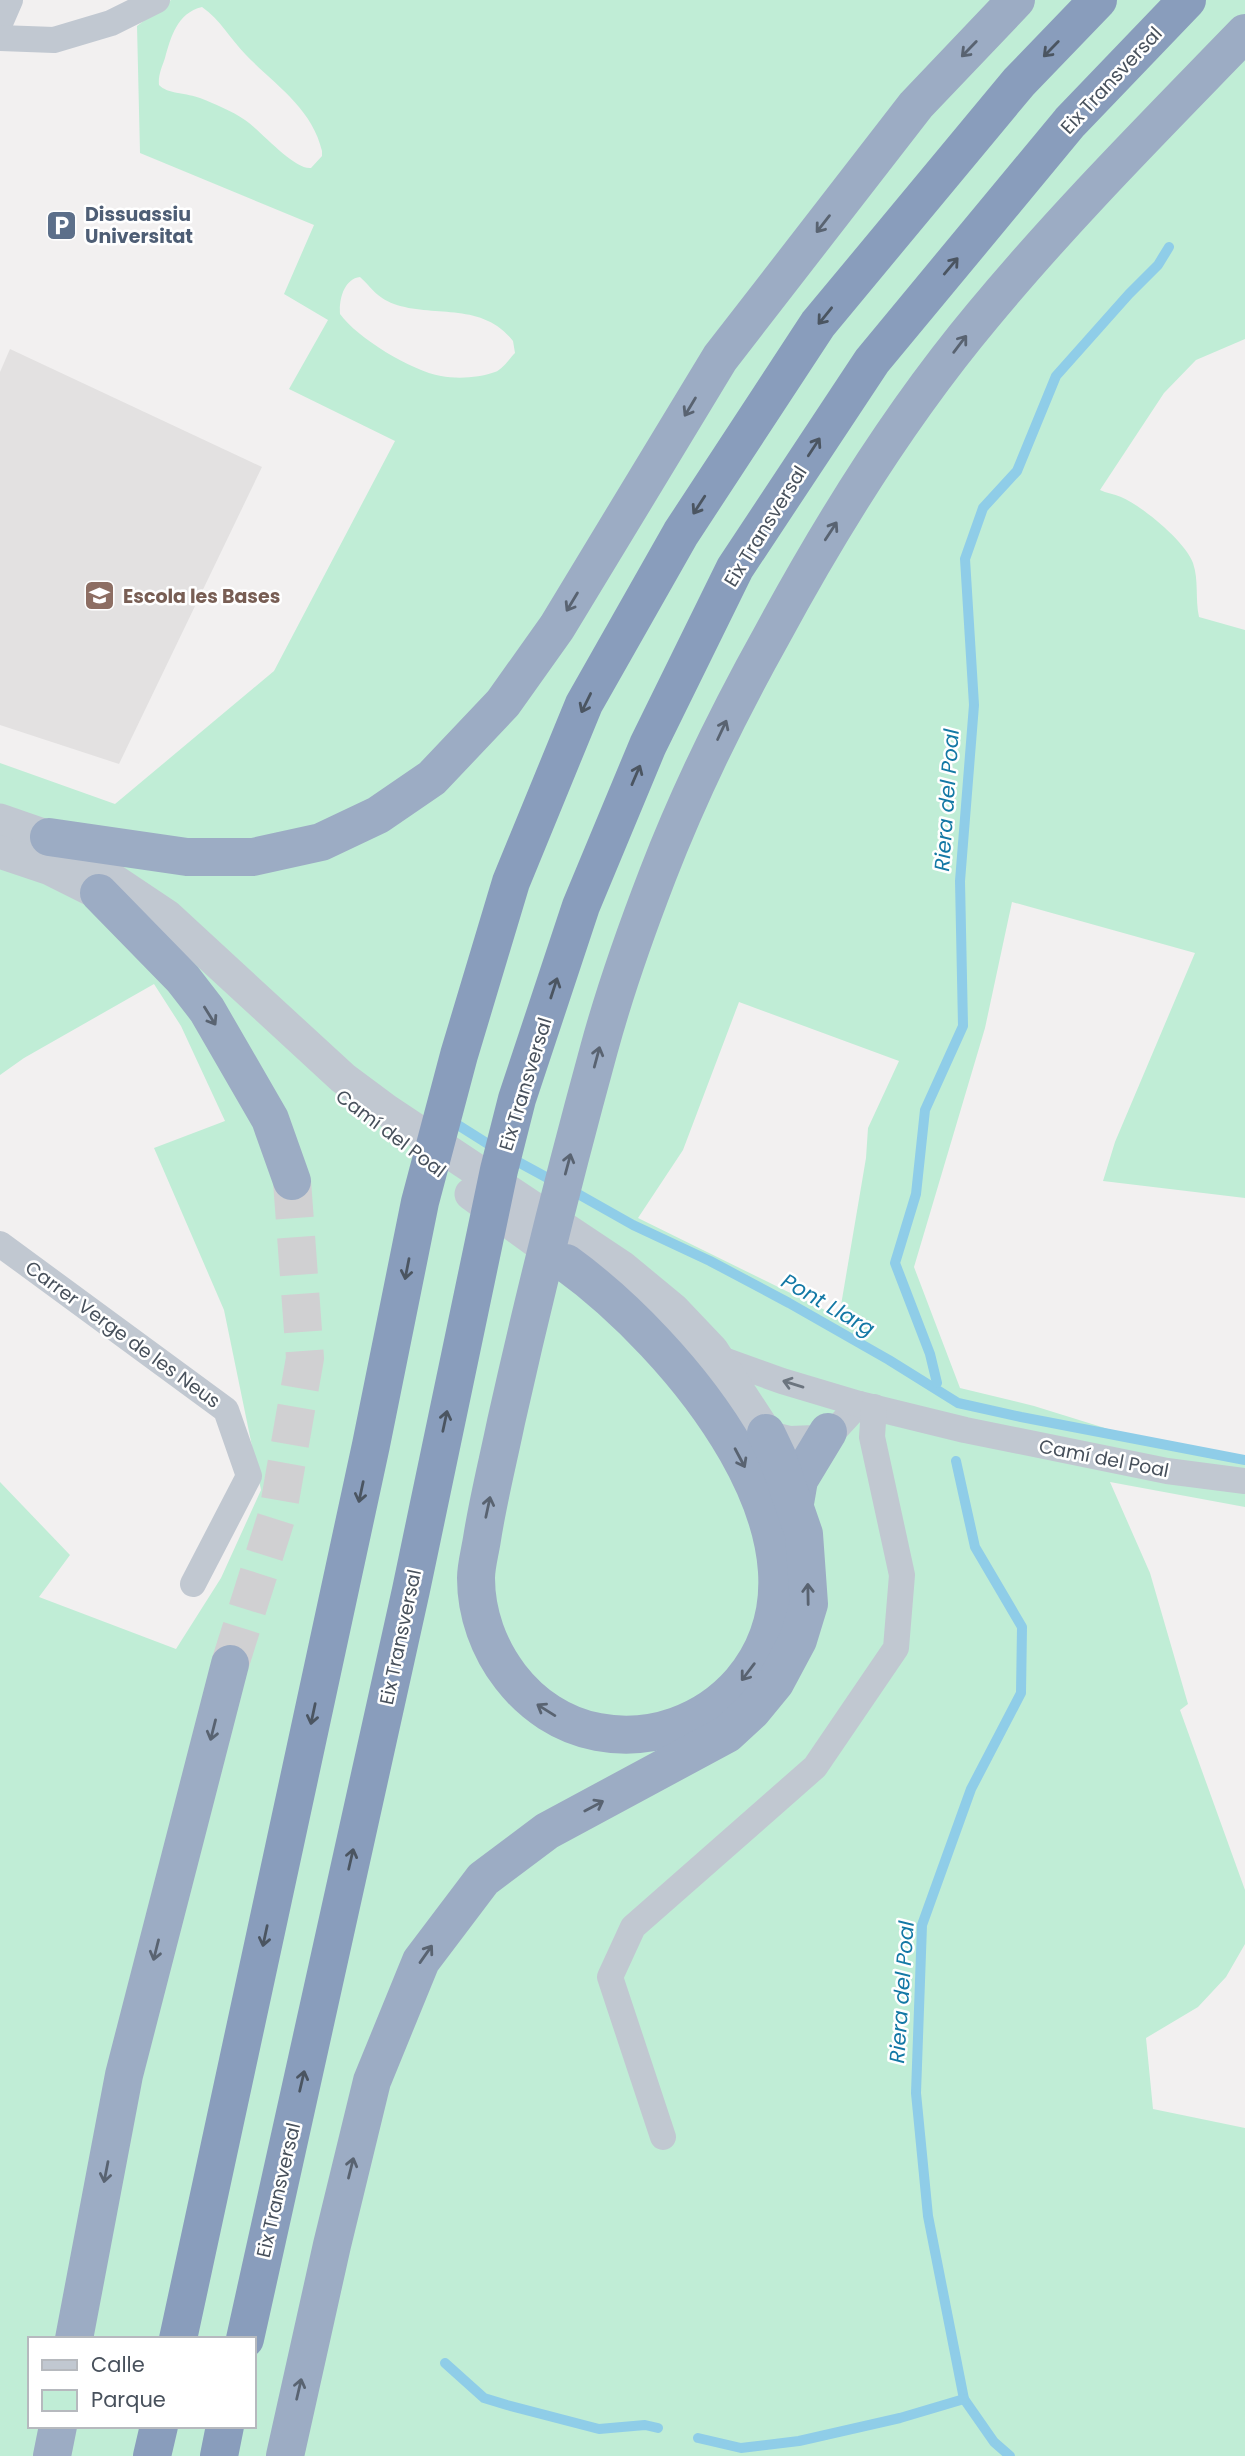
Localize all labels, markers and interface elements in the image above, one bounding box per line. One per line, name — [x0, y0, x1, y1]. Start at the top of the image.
street label: Eix Transversal — [1054, 21, 1168, 140]
one-way arrow — [960, 40, 977, 57]
one-way arrow — [1042, 40, 1059, 57]
place label: Dissuassiu Universitat — [85, 201, 193, 250]
parking icon: Dissuassiu Universitat — [45, 208, 79, 242]
one-way arrow — [816, 214, 831, 233]
one-way arrow — [943, 257, 958, 275]
one-way arrow — [817, 307, 833, 325]
one-way arrow — [953, 336, 968, 354]
one-way arrow — [682, 397, 696, 417]
one-way arrow — [808, 438, 822, 458]
street label: Eix Transversal — [717, 461, 813, 592]
one-way arrow — [691, 495, 705, 515]
one-way arrow — [823, 522, 838, 541]
school or university icon: Escola les Bases — [83, 579, 117, 613]
place label: Escola les Bases — [123, 583, 280, 610]
one-way arrow — [564, 592, 578, 612]
one-way arrow — [578, 692, 592, 713]
one-way arrow — [715, 720, 729, 741]
water label: Riera del Poal — [927, 727, 966, 872]
one-way arrow — [630, 765, 643, 787]
one-way arrow — [549, 977, 561, 999]
one-way arrow — [204, 1006, 218, 1026]
street label: Eix Transversal — [492, 1014, 559, 1154]
one-way arrow — [591, 1046, 604, 1069]
street label: Camí del Poal — [330, 1083, 451, 1184]
one-way arrow — [562, 1153, 575, 1176]
street label: Carrer Verge de les Neus — [20, 1254, 226, 1415]
one-way arrow — [400, 1257, 413, 1280]
water label: Pont Llarg — [776, 1266, 880, 1343]
one-way arrow — [783, 1377, 805, 1390]
one-way arrow — [439, 1410, 453, 1433]
street label: Camí del Poal — [1037, 1433, 1171, 1484]
one-way arrow — [733, 1448, 747, 1468]
one-way arrow — [354, 1480, 368, 1503]
one-way arrow — [481, 1496, 495, 1519]
street label: Eix Transversal — [373, 1567, 428, 1707]
one-way arrow — [801, 1583, 815, 1606]
one-way arrow — [740, 1663, 755, 1681]
one-way arrow — [306, 1702, 319, 1725]
one-way arrow — [537, 1703, 556, 1718]
one-way arrow — [206, 1718, 219, 1741]
one-way arrow — [583, 1799, 604, 1812]
one-way arrow — [345, 1848, 358, 1871]
water label: Riera del Poal — [882, 1919, 921, 2064]
one-way arrow — [257, 1924, 271, 1947]
one-way arrow — [149, 1939, 162, 1961]
one-way arrow — [419, 1945, 433, 1964]
one-way arrow — [296, 2070, 309, 2093]
street label: Eix Transversal — [250, 2120, 307, 2260]
one-way arrow — [344, 2157, 358, 2180]
one-way arrow — [98, 2160, 112, 2183]
legend — [28, 2337, 256, 2428]
text: Calle — [91, 2350, 145, 2379]
one-way arrow — [293, 2378, 307, 2401]
text: Parque — [91, 2385, 166, 2414]

